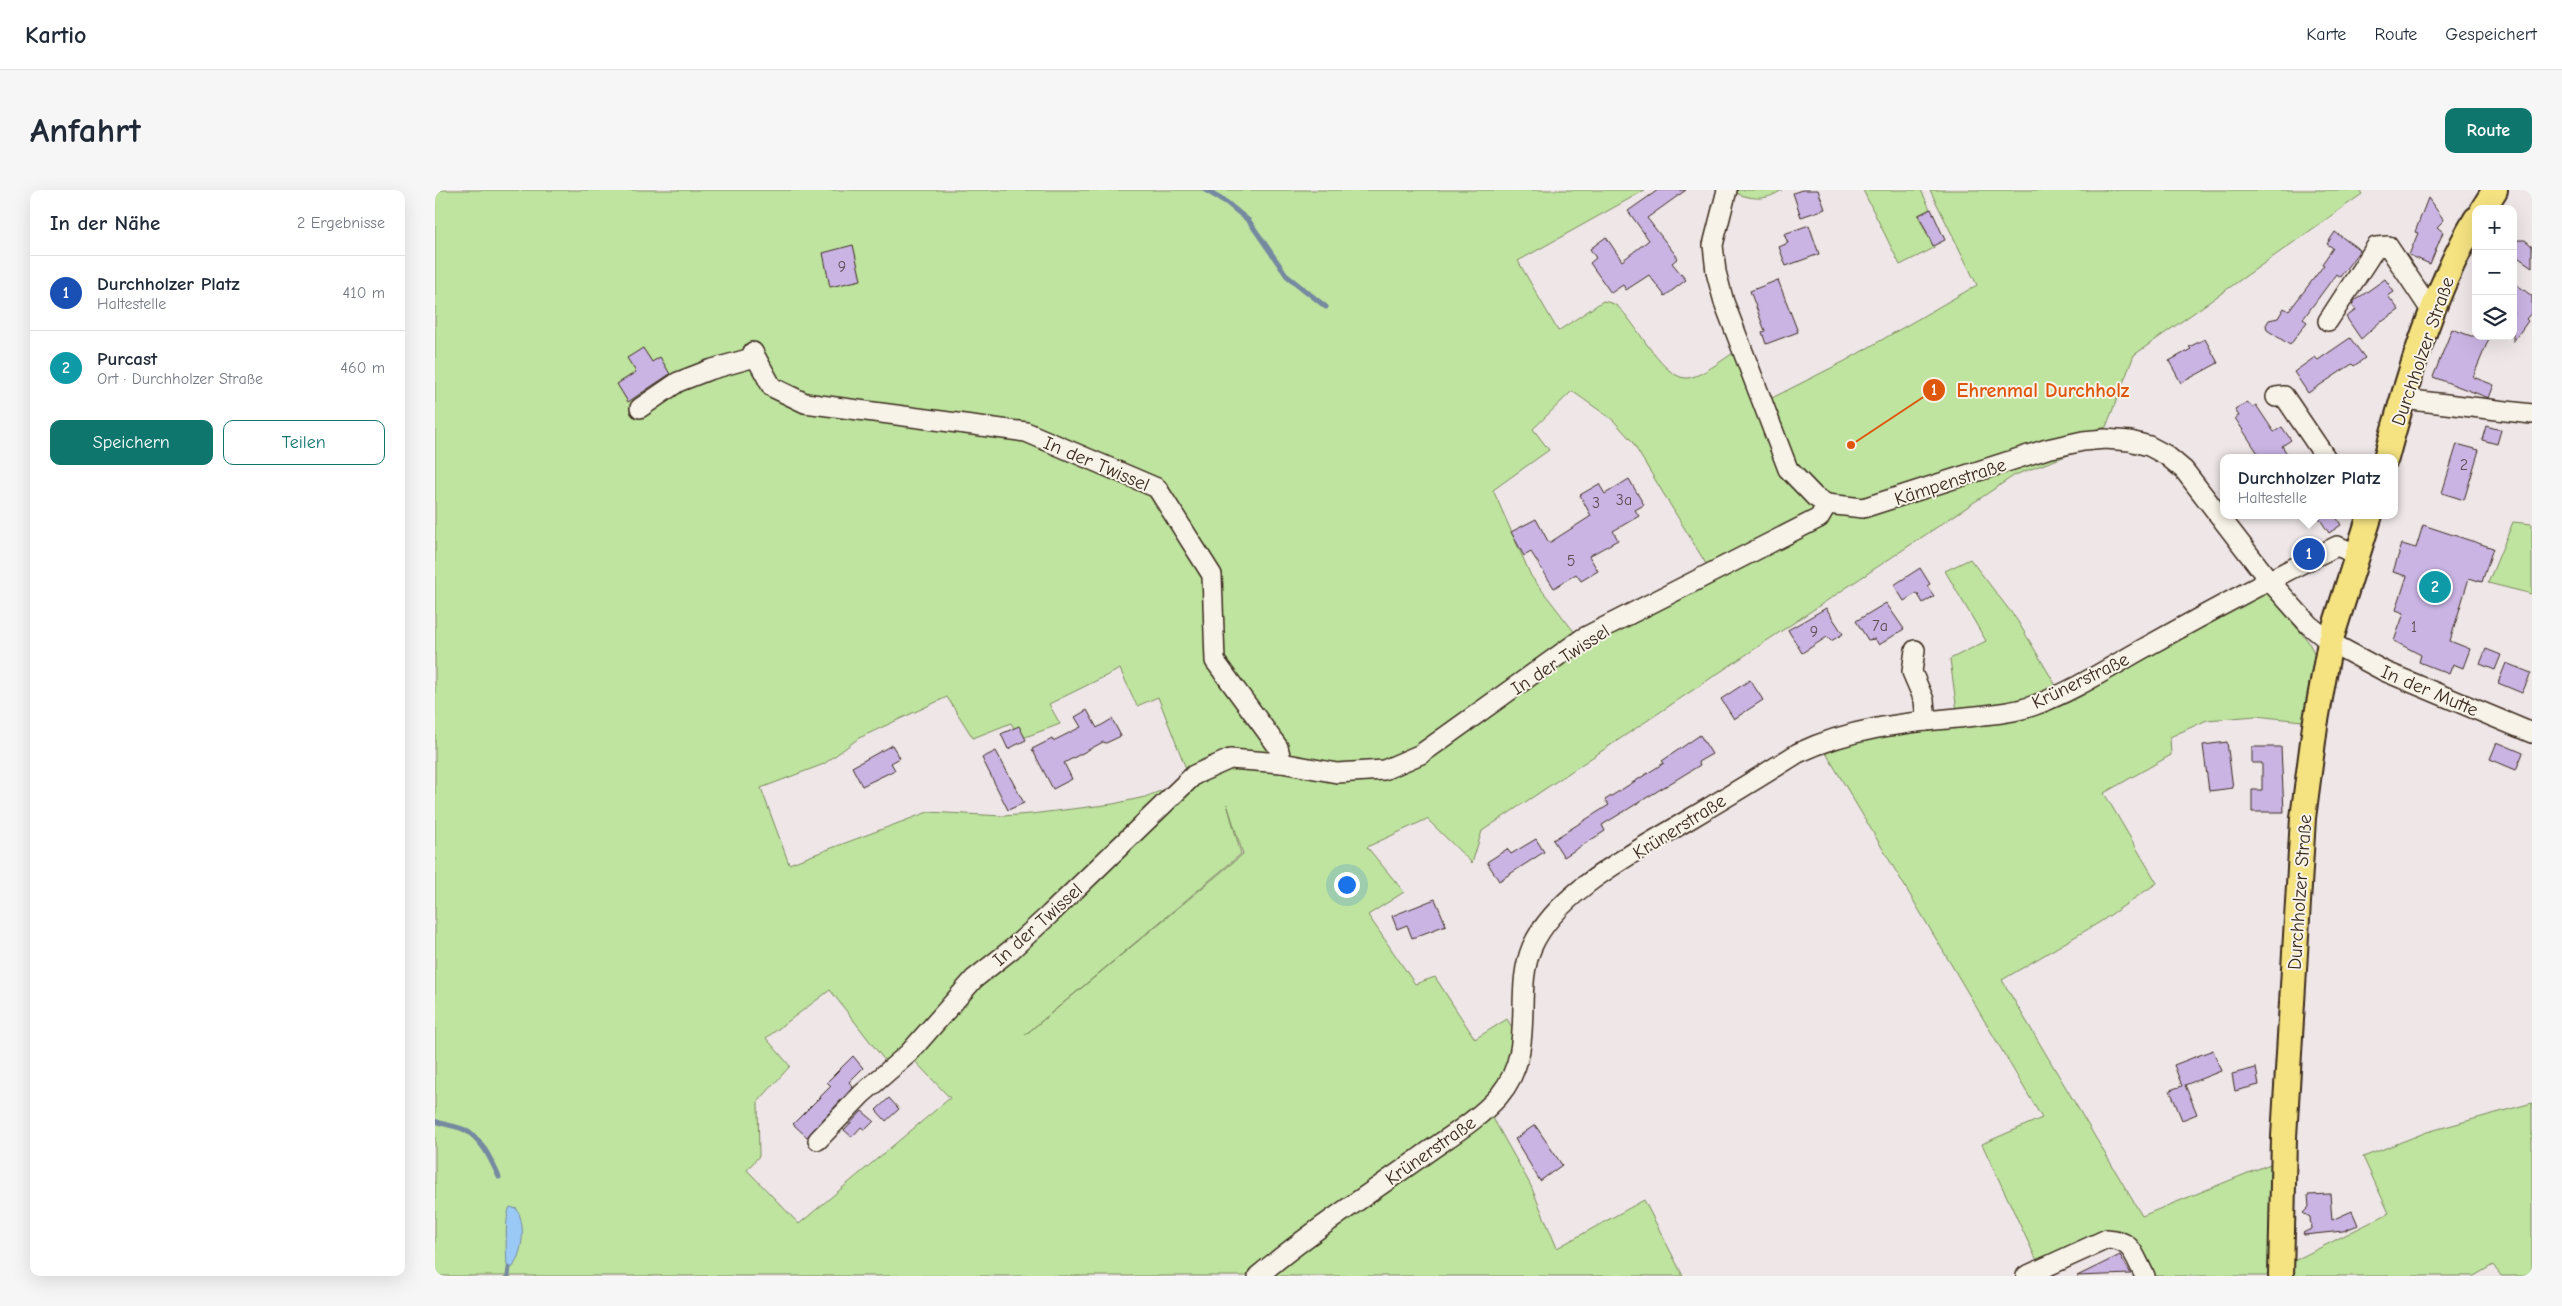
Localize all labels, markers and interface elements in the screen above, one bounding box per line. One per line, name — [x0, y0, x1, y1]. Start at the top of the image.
text: Kartio — [25, 21, 87, 49]
text: Karte — [2306, 24, 2346, 45]
text: Route — [2374, 24, 2417, 45]
text: Gespeichert — [2445, 24, 2537, 45]
button: Route — [2445, 108, 2532, 153]
text: Anfahrt — [30, 110, 141, 151]
map controls — [2472, 205, 2517, 340]
button: + — [2472, 205, 2517, 250]
text: In der Nähe — [50, 211, 160, 235]
text: 2 Ergebnisse — [297, 214, 385, 232]
button: − — [2472, 250, 2517, 295]
house number: 9 — [838, 258, 846, 276]
text: Durchholzer Platz — [97, 273, 240, 295]
street label: Durchholzer Straße — [2387, 274, 2459, 429]
text: 1 — [63, 284, 69, 302]
text: 410 m — [343, 284, 385, 302]
text: Haltestelle — [97, 295, 166, 313]
button: layers — [2472, 295, 2517, 340]
text: Purcast — [97, 348, 157, 370]
text: 2 — [62, 359, 70, 377]
text: 460 m — [340, 359, 385, 377]
text: Ort · Durchholzer Straße — [97, 370, 263, 388]
callout: Ehrenmal Durchholz — [1922, 372, 2140, 407]
text: Ehrenmal Durchholz — [1957, 379, 2130, 402]
text: 1 — [1931, 381, 1937, 399]
button: Speichern — [50, 420, 213, 465]
button: Teilen — [223, 420, 385, 465]
street label: In der Twissel — [1040, 432, 1153, 496]
street label: Kämpenstraße — [1892, 454, 2009, 510]
popup — [2220, 454, 2398, 519]
house number: 2 — [2460, 456, 2468, 474]
text: Durchholzer Platz — [2238, 467, 2380, 489]
text: Haltestelle — [2238, 489, 2307, 507]
house number: 3a — [1616, 491, 1632, 509]
house number: 3 — [1592, 494, 1600, 512]
pin: 1 — [2293, 535, 2325, 573]
house number: 5 — [1567, 552, 1575, 570]
pin: 2 — [2419, 568, 2451, 606]
house number: 7a — [1872, 617, 1888, 635]
house number: 1 — [2411, 618, 2417, 636]
street label: In der Twissel — [1507, 620, 1614, 700]
house number: 9 — [1810, 623, 1818, 641]
street label: Krünerstraße — [2028, 648, 2133, 714]
street label: In der Mutte — [2378, 661, 2481, 721]
street label: Krünerstraße — [1629, 790, 1730, 864]
street label: Durchholzer Straße — [2284, 813, 2316, 971]
your location — [1334, 872, 1360, 898]
street label: In der Twissel — [988, 879, 1087, 971]
street label: Krünerstraße — [1381, 1112, 1480, 1190]

